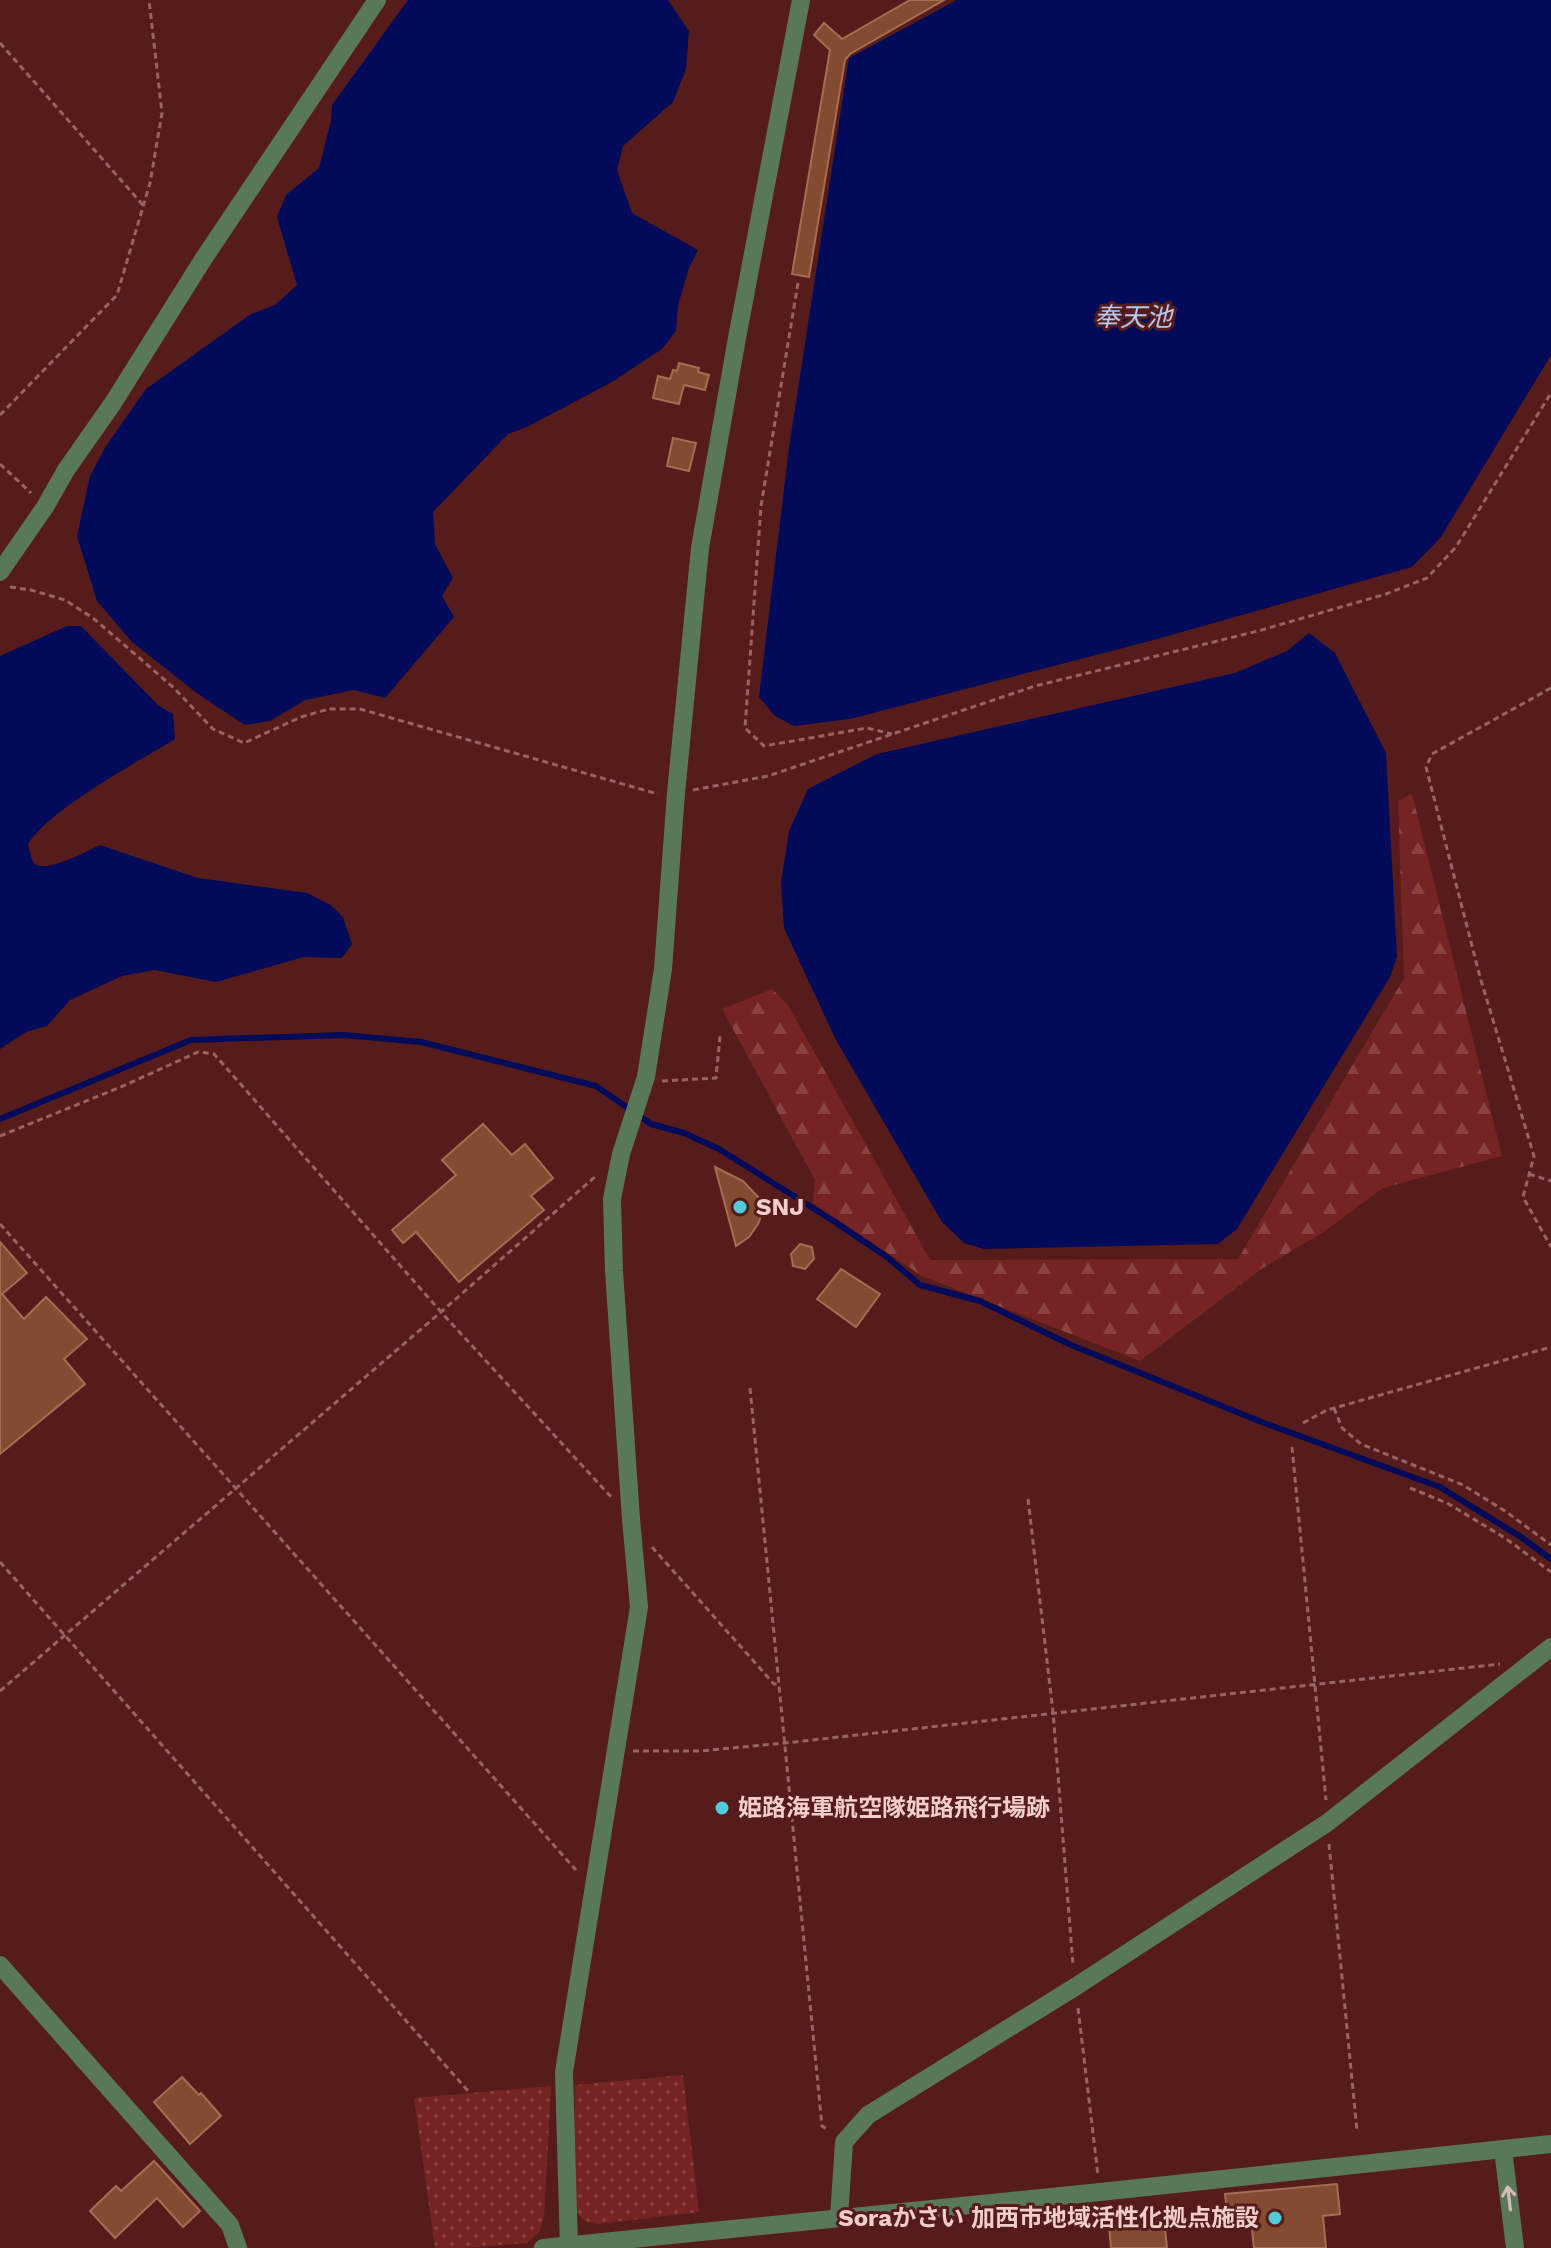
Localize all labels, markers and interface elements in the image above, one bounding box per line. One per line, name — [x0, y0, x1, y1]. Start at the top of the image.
water label: 奉天池 — [1094, 302, 1175, 332]
place label: SNJ — [756, 1193, 804, 1221]
marker: SNJ — [731, 1198, 749, 1216]
place label: 姫路海軍航空隊姫路飛行場跡 — [738, 1794, 1050, 1822]
marker: 姫路海軍航空隊姫路飛行場跡 — [713, 1799, 731, 1817]
one-way arrow — [1501, 2186, 1516, 2212]
place label: Soraかさい 加西市地域活性化拠点施設 — [838, 2204, 1259, 2232]
marker: Soraかさい 加西市地域活性化拠点施設 — [1266, 2209, 1284, 2227]

